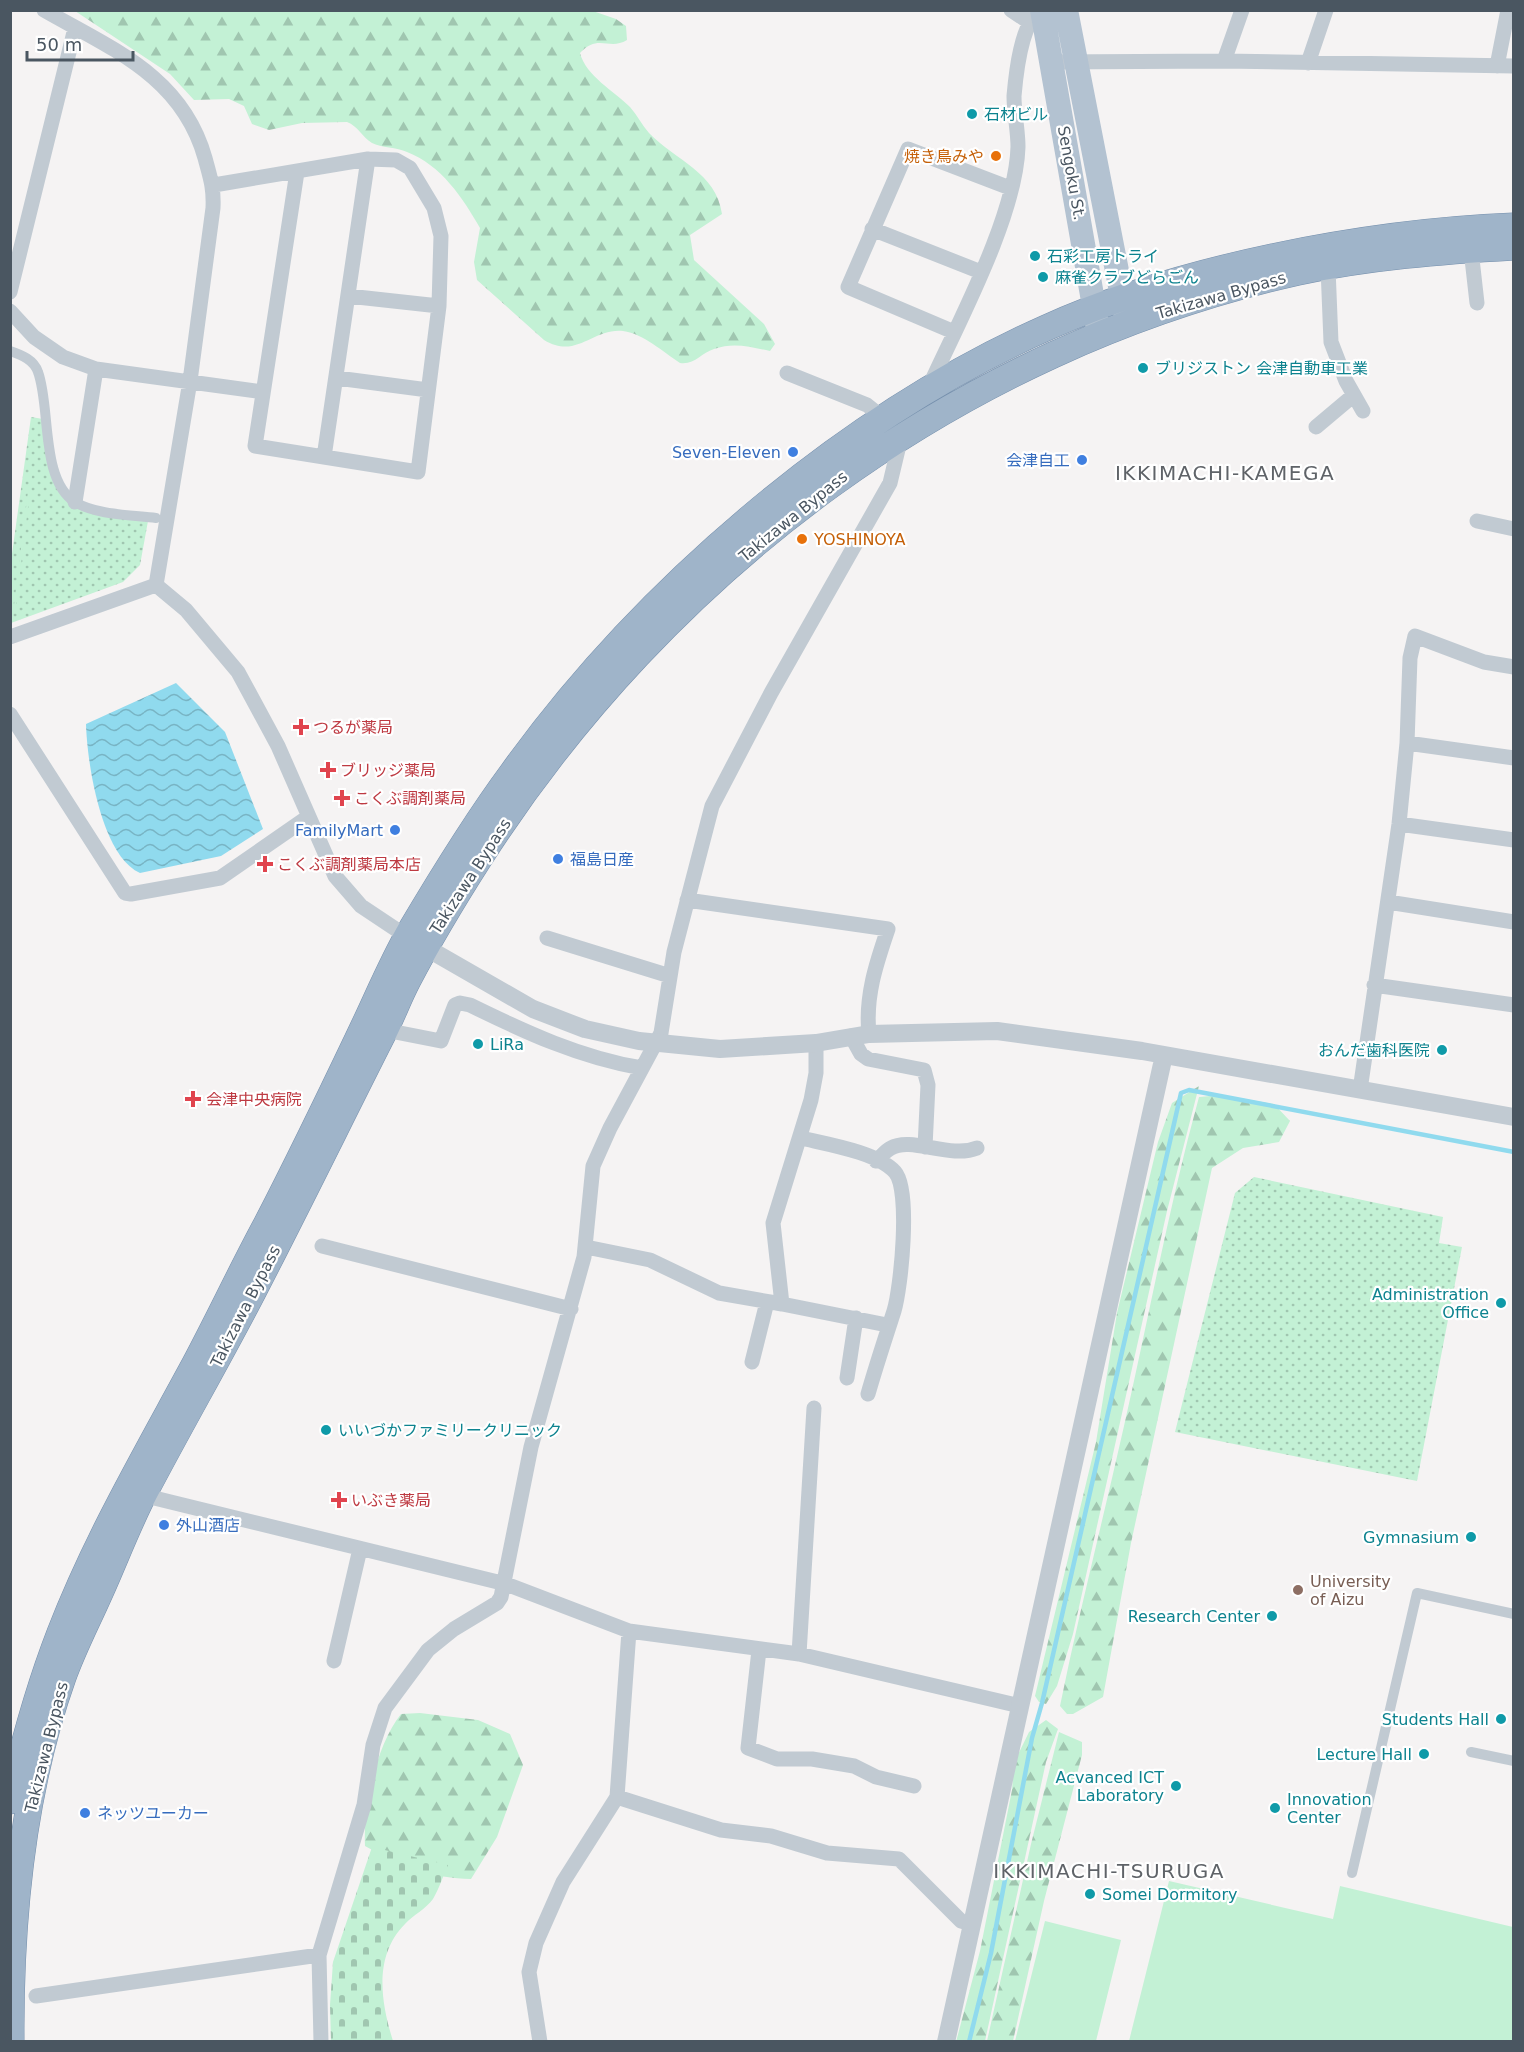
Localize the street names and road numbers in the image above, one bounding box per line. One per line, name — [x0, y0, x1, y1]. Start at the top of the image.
street label: Sengoku St. — [1054, 124, 1089, 222]
street label: Takizawa Bypass — [1153, 268, 1288, 323]
street label: Takizawa Bypass — [735, 467, 851, 567]
street label: Takizawa Bypass — [425, 815, 515, 938]
street label: Takizawa Bypass — [206, 1242, 284, 1371]
street label: Takizawa Bypass — [21, 1680, 72, 1815]

